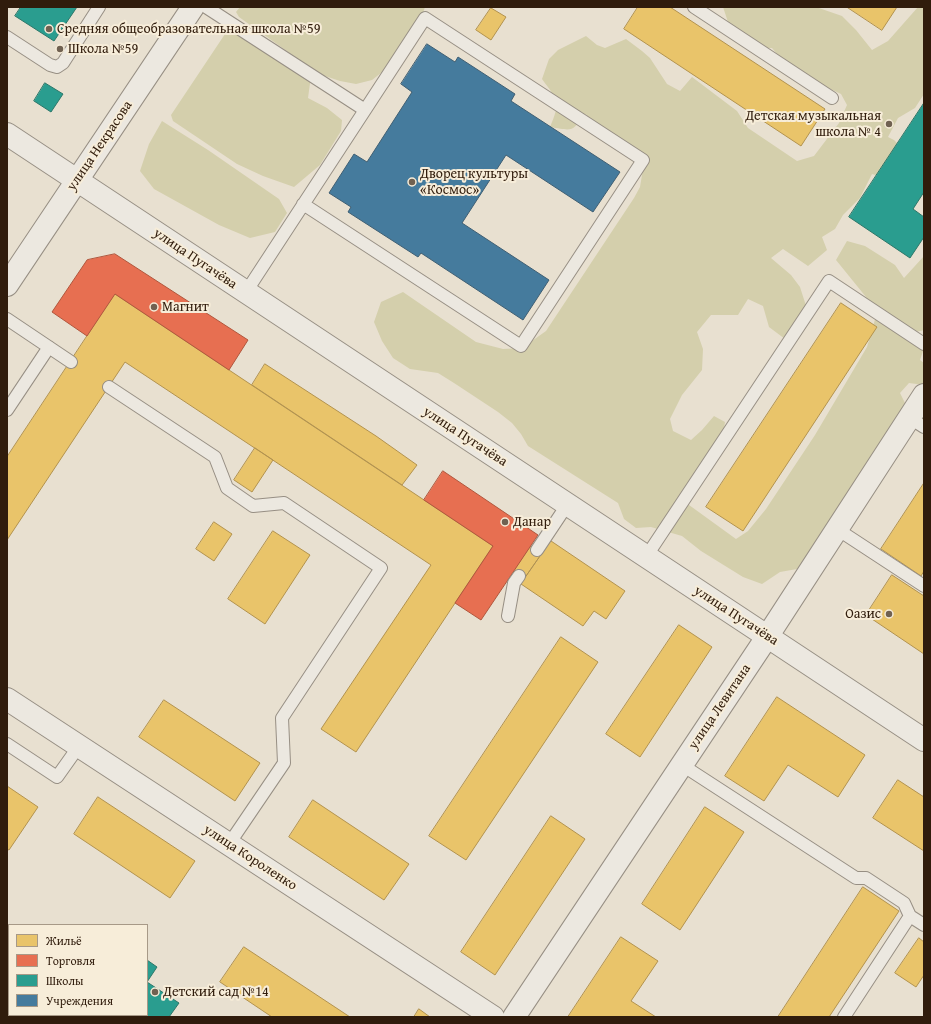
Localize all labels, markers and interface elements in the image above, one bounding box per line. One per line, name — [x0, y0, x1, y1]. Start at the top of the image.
place label: Средняя общеобразовательная школа №59 — [57, 21, 320, 37]
marker: Средняя общеобразовательная школа №59 — [44, 24, 54, 34]
place label: Школа №59 — [68, 41, 138, 57]
marker: Школа №59 — [55, 44, 65, 54]
street label: улица Некрасова — [64, 98, 136, 194]
place label: Детская музыкальная школа № 4 — [745, 108, 881, 140]
marker: Детская музыкальная школа № 4 — [884, 119, 894, 129]
place label: Дворец культуры «Космос» — [420, 166, 528, 198]
marker: Дворец культуры «Космос» — [407, 177, 417, 187]
street label: улица Пугачёва — [150, 225, 240, 293]
place label: Магнит — [162, 299, 209, 315]
marker: Магнит — [149, 302, 159, 312]
street label: улица Пугачёва — [420, 403, 510, 471]
place label: Данар — [513, 514, 551, 530]
marker: Данар — [500, 517, 510, 527]
street label: улица Пугачёва — [691, 582, 781, 650]
place label: Оазис — [845, 606, 881, 622]
marker: Оазис — [884, 609, 894, 619]
street label: улица Левитана — [685, 661, 755, 753]
street label: улица Короленко — [200, 821, 300, 895]
legend — [8, 924, 148, 1016]
text: Жильё — [46, 932, 82, 949]
text: Торговля — [46, 952, 95, 969]
text: Школы — [46, 972, 83, 989]
place label: Детский сад №14 — [163, 984, 269, 1000]
marker: Детский сад №14 — [150, 987, 160, 997]
text: Учреждения — [46, 992, 113, 1009]

